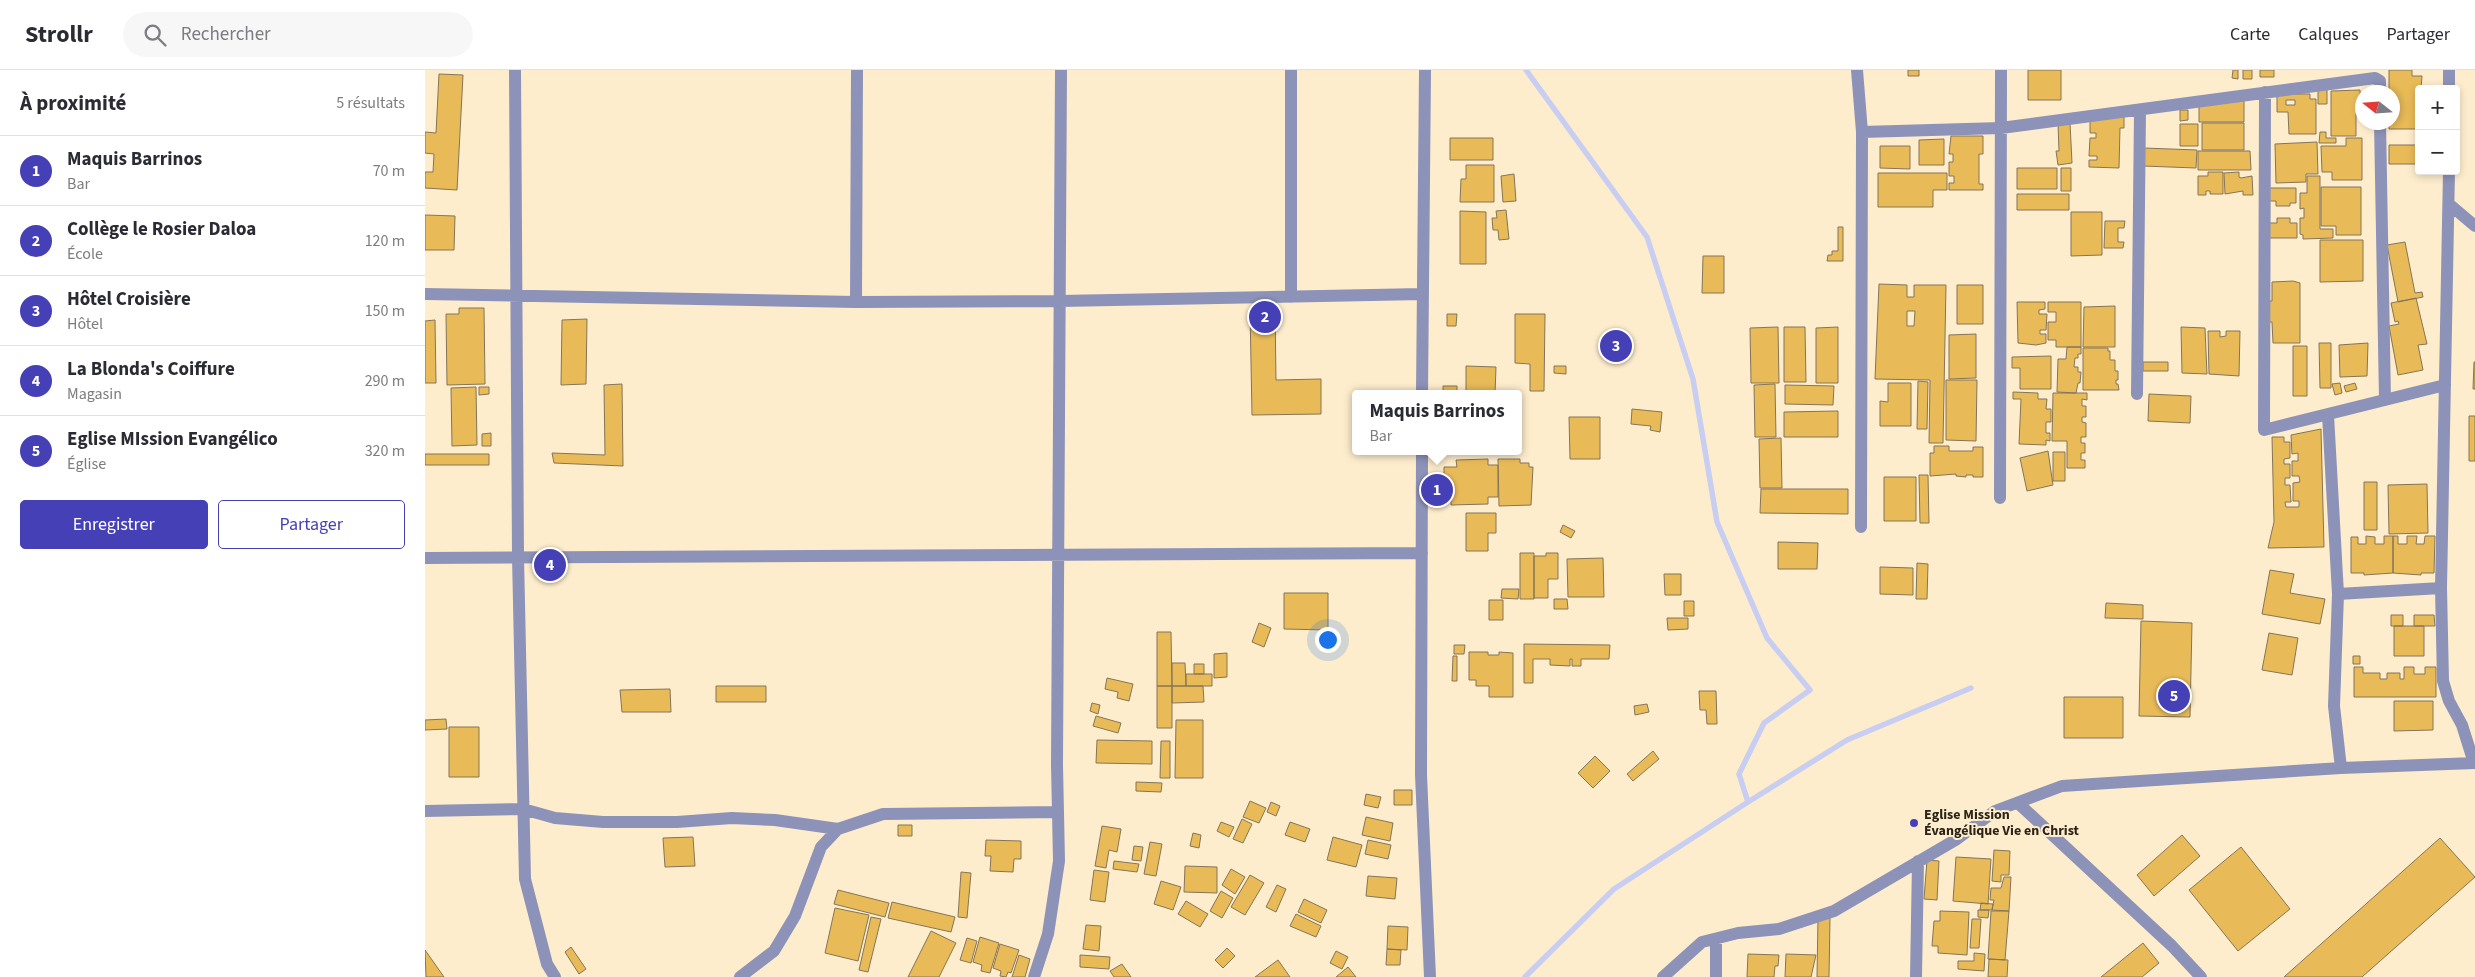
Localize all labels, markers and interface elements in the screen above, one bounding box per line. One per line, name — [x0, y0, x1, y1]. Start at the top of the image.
search box — [123, 12, 473, 57]
text: Strollr — [25, 17, 93, 52]
icon: search — [141, 21, 169, 49]
text: Rechercher — [181, 21, 271, 48]
text: Carte — [2230, 22, 2270, 47]
text: Calques — [2298, 22, 2358, 47]
text: Partager — [2386, 22, 2450, 47]
north arrow — [2355, 85, 2400, 130]
map controls — [2415, 85, 2460, 175]
button: + — [2415, 85, 2460, 130]
text: À proximité — [20, 88, 126, 118]
text: 5 résultats — [336, 92, 405, 114]
button: − — [2415, 130, 2460, 175]
text: Maquis Barrinos — [67, 146, 202, 173]
text: 1 — [32, 160, 40, 182]
text: 70 m — [373, 160, 405, 182]
text: Bar — [67, 173, 90, 195]
text: Collège le Rosier Daloa — [67, 216, 256, 243]
text: 2 — [32, 230, 40, 252]
text: 120 m — [365, 230, 405, 252]
text: École — [67, 243, 103, 265]
text: Hôtel Croisière — [67, 286, 191, 313]
pin: 2 — [1249, 298, 1281, 336]
text: 3 — [32, 300, 40, 322]
text: 150 m — [365, 300, 405, 322]
text: Hôtel — [67, 313, 103, 335]
pin: 3 — [1600, 327, 1632, 365]
text: La Blonda's Coiffure — [67, 356, 235, 383]
text: 4 — [32, 370, 40, 392]
text: 290 m — [365, 370, 405, 392]
text: Magasin — [67, 383, 122, 405]
popup — [1352, 390, 1522, 455]
text: Maquis Barrinos — [1369, 398, 1505, 425]
text: Bar — [1369, 425, 1392, 447]
text: Eglise MIssion Evangélico — [67, 426, 278, 453]
text: 5 — [32, 440, 40, 462]
text: 320 m — [365, 440, 405, 462]
text: Église — [67, 453, 106, 475]
pin: 1 — [1421, 471, 1453, 509]
button: Enregistrer — [20, 500, 208, 549]
button: Partager — [218, 500, 405, 549]
pin: 4 — [534, 546, 566, 584]
your location — [1315, 627, 1341, 653]
pin: 5 — [2158, 677, 2190, 715]
place label: Eglise Mission Évangélique Vie en Christ — [1924, 805, 2080, 841]
marker: Eglise Mission Évangélique Vie en Christ — [1908, 817, 1920, 829]

